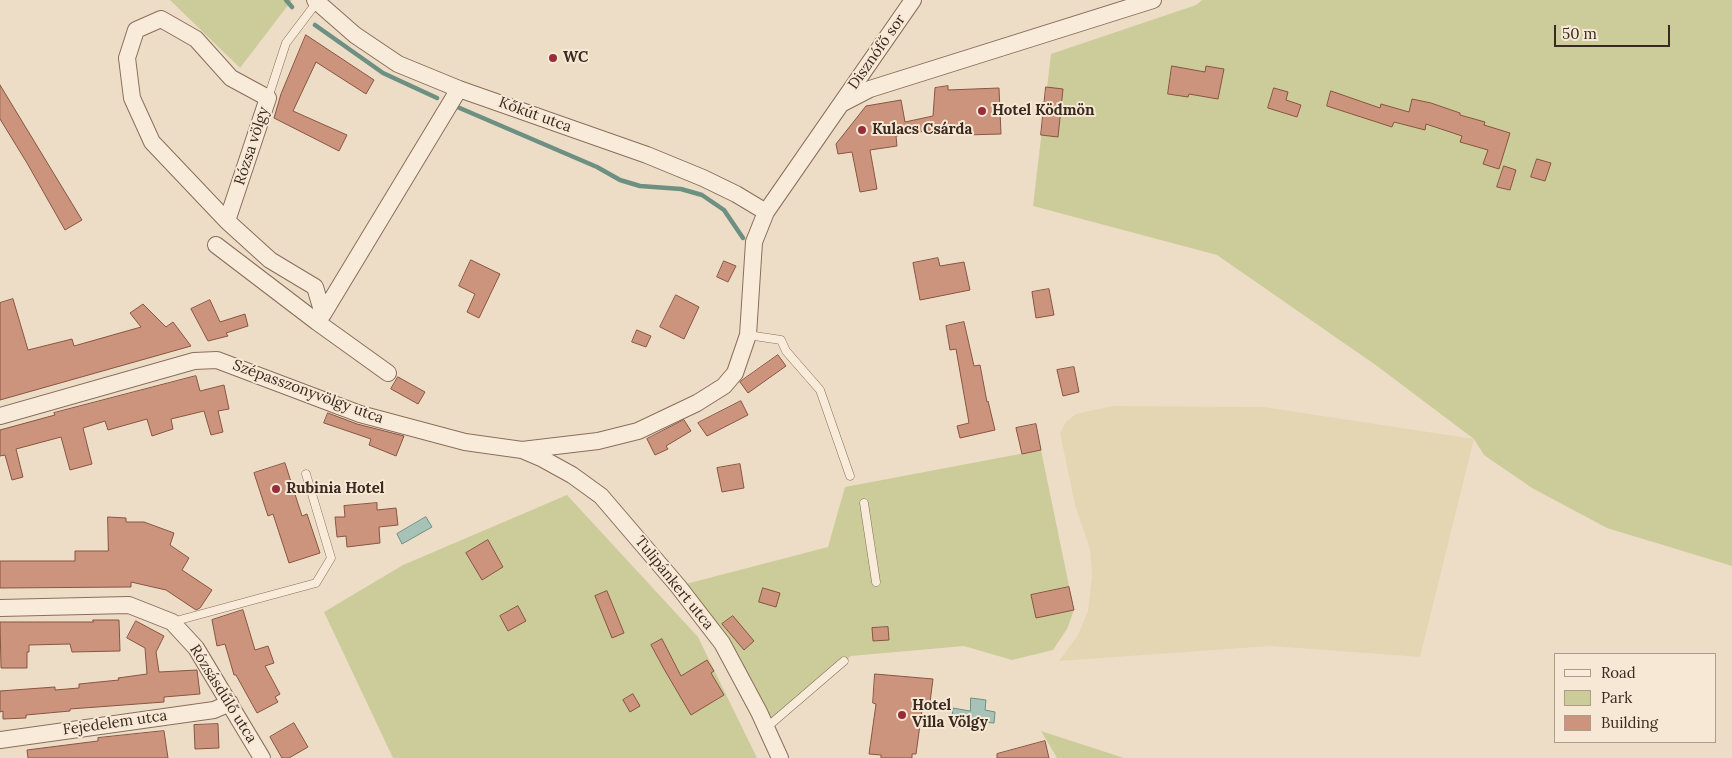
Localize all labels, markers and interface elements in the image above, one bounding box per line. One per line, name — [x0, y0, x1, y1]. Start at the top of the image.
street label: Disznófő sor — [844, 11, 910, 93]
scale bar — [1557, 15, 1673, 47]
text: 50 m — [1562, 24, 1597, 43]
place label: WC — [563, 49, 588, 67]
marker: WC — [547, 52, 559, 64]
street label: Kőkút utca — [496, 94, 574, 136]
place label: Hotel Ködmön — [992, 102, 1095, 120]
street label: Rózsa völgy — [231, 105, 273, 187]
marker: Hotel Ködmön — [976, 105, 988, 117]
place label: Kulacs Csárda — [872, 121, 972, 139]
marker: Kulacs Csárda — [856, 124, 868, 136]
street label: Szépasszonyvölgy utca — [230, 356, 386, 428]
place label: Rubinia Hotel — [286, 480, 384, 498]
marker: Rubinia Hotel — [270, 483, 282, 495]
street label: Tulipánkert utca — [631, 533, 717, 633]
street label: Rózsásdűlő utca — [186, 642, 260, 746]
legend — [1554, 653, 1717, 743]
text: Road — [1601, 663, 1636, 682]
text: Park — [1601, 688, 1632, 707]
place label: Hotel Villa Völgy — [912, 697, 988, 732]
street label: Fejedelem utca — [62, 707, 168, 739]
marker: Hotel Villa Völgy — [896, 709, 908, 721]
text: Building — [1601, 713, 1658, 732]

